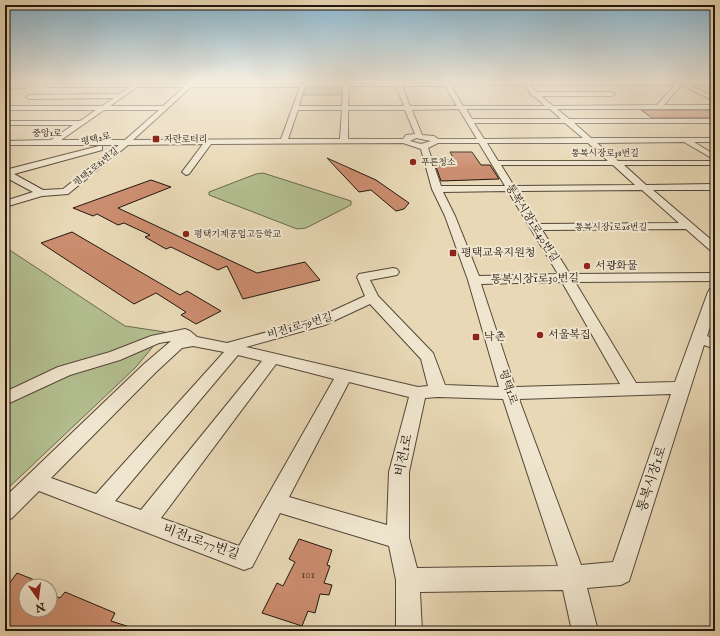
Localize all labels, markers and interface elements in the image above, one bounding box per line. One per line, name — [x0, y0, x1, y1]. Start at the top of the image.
street label: 중앙1로 — [32, 128, 62, 139]
street label: 평택2로 — [80, 130, 112, 148]
marker: 자란로터리 — [151, 134, 161, 144]
place label: 자란로터리 — [164, 134, 207, 145]
street label: 평택2로81번길 — [71, 146, 121, 188]
street label: 통복시장로38번길 — [571, 148, 639, 159]
marker: 푸른청소 — [408, 157, 418, 167]
place label: 푸른청소 — [421, 157, 456, 168]
street label: 통복시장1로40번길 — [502, 181, 562, 265]
street label: 통복시장1로26번길 — [575, 222, 647, 233]
marker: 평택기계공업고등학교 — [181, 229, 191, 239]
place label: 평택기계공업고등학교 — [194, 229, 281, 240]
place label: 평택교육지원청 — [461, 246, 535, 260]
marker: 평택교육지원청 — [448, 248, 458, 258]
place label: 서광화물 — [595, 259, 638, 273]
marker: 서광화물 — [582, 261, 592, 271]
street label: 통복시장1로30번길 — [491, 271, 579, 287]
street label: 비전1로79번길 — [266, 310, 334, 342]
place label: 서울복집 — [548, 328, 591, 342]
place label: 낙촌 — [484, 330, 506, 344]
marker: 서울복집 — [535, 330, 545, 340]
marker: 낙촌 — [471, 332, 481, 342]
street label: 평택1로 — [496, 368, 520, 407]
street label: 비전1로 — [391, 432, 417, 478]
street label: 통복시장1로 — [633, 444, 671, 514]
street label: 비전1로77번길 — [161, 520, 241, 564]
house number: 101 — [301, 568, 315, 582]
north arrow — [18, 578, 58, 618]
text: N — [33, 599, 47, 615]

